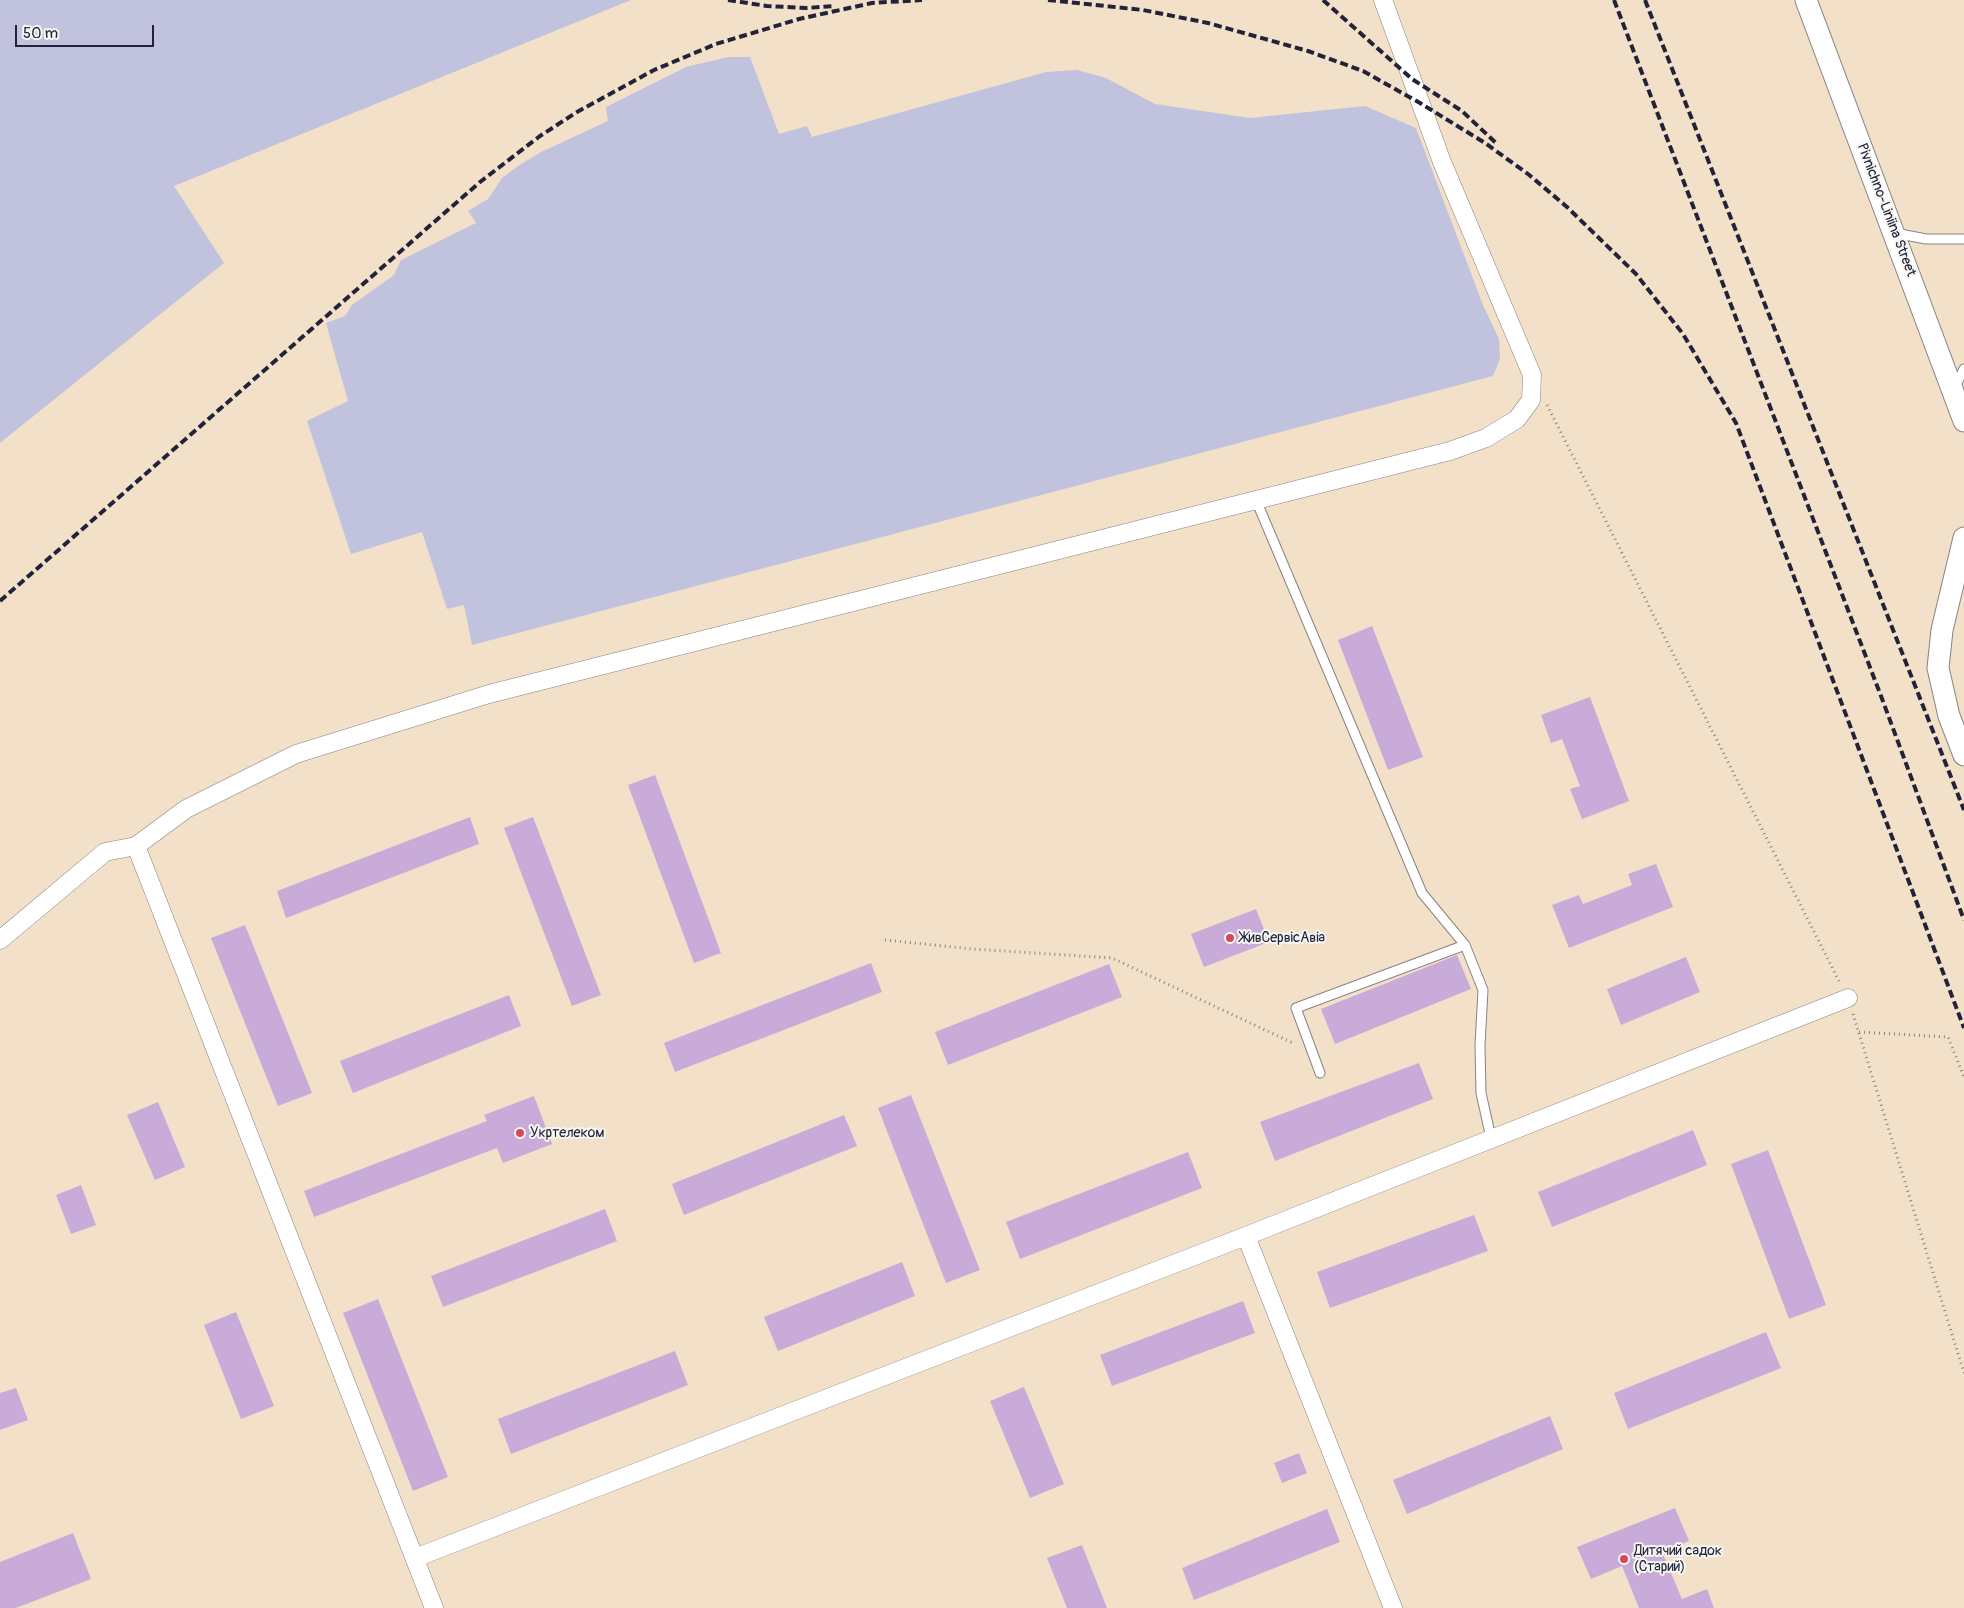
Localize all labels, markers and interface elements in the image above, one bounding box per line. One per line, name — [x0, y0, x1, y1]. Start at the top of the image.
scale bar — [18, 15, 156, 47]
text: 50 m — [23, 24, 58, 43]
street label: Pivnichno-Liniina Street — [1853, 141, 1919, 279]
place label: ЖивСервісАвіа — [1240, 930, 1325, 946]
marker: ЖивСервісАвіа — [1224, 932, 1236, 944]
place label: Укртелеком — [530, 1125, 604, 1141]
marker: Укртелеком — [514, 1127, 526, 1139]
place label: Дитячий садок (Старий) — [1634, 1543, 1722, 1575]
marker: Дитячий садок (Старий) — [1618, 1553, 1630, 1565]

